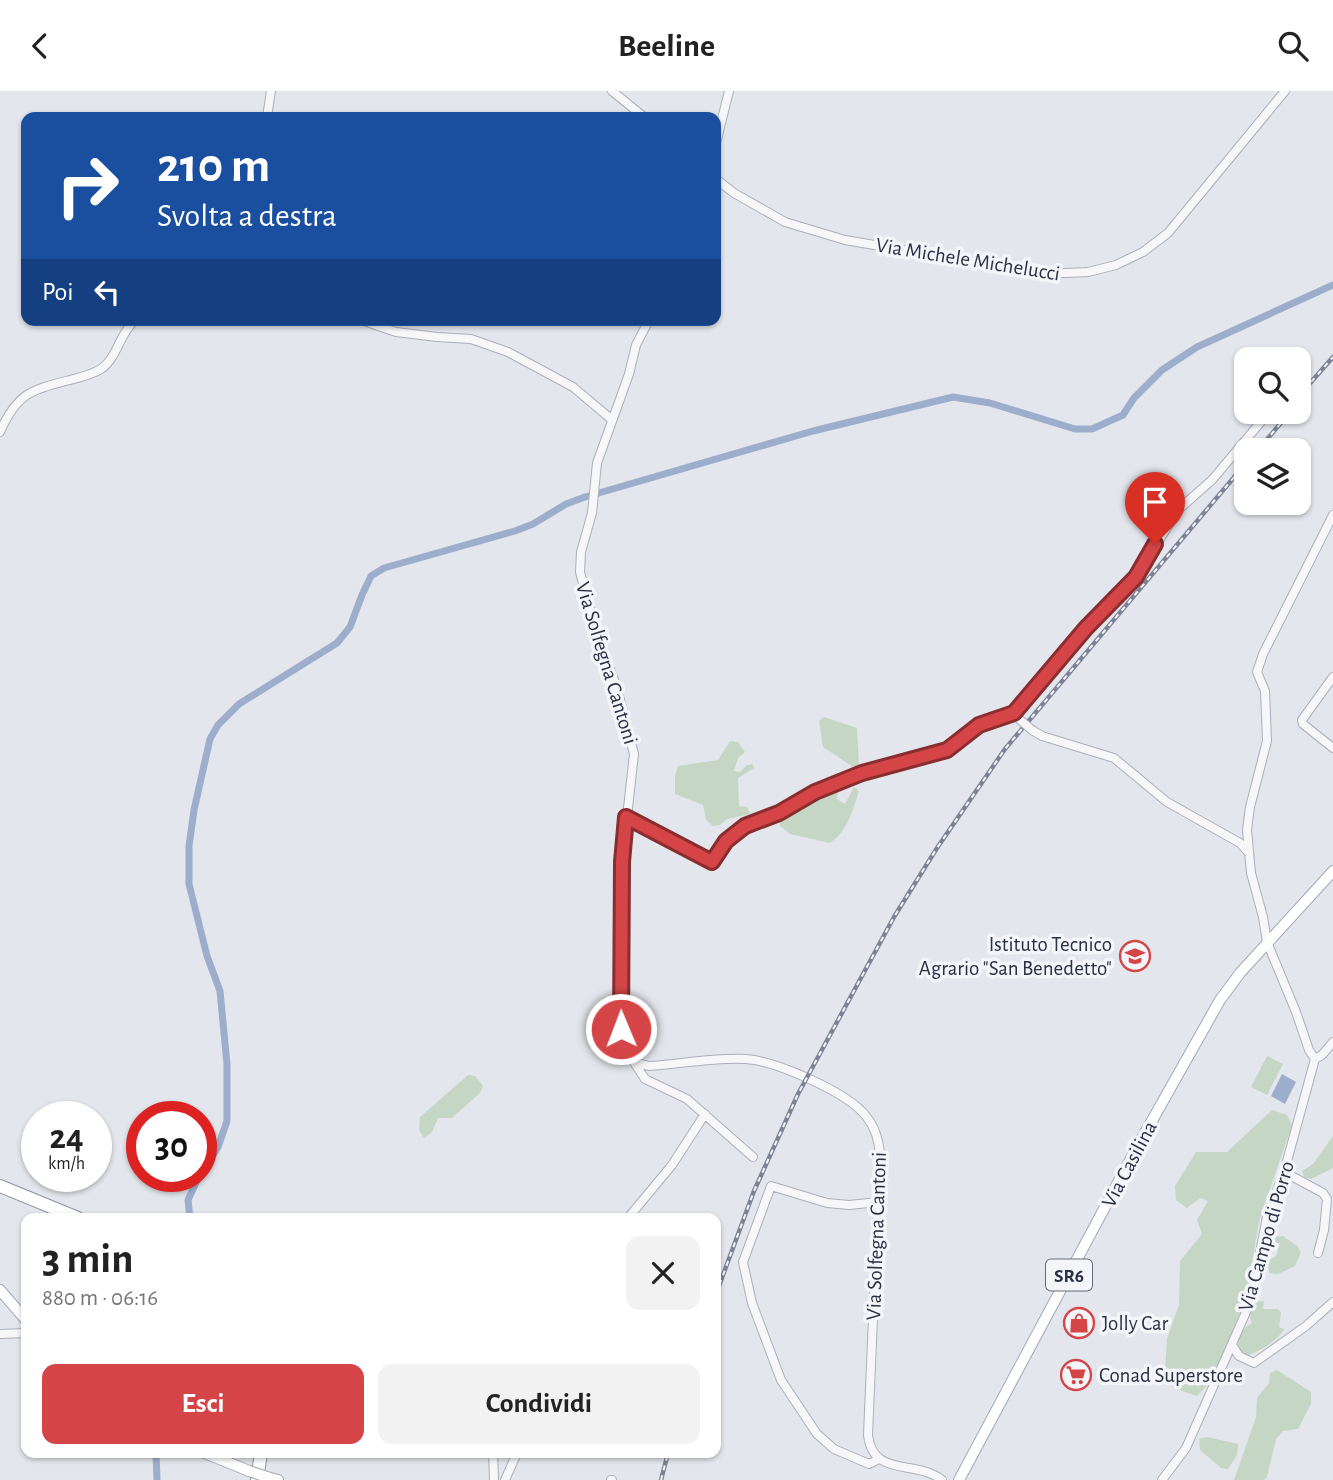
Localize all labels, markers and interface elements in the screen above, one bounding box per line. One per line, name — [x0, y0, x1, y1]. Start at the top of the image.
icon: back — [21, 27, 59, 65]
icon: search — [1274, 27, 1312, 65]
text: Beeline — [618, 30, 715, 62]
icon: right — [42, 140, 133, 231]
text: 210 m — [157, 142, 270, 191]
text: Svolta a destra — [157, 200, 337, 232]
street label: Via Michele Michelucci — [874, 235, 1062, 284]
icon: left — [88, 273, 126, 311]
text: Poi — [42, 279, 74, 305]
map controls — [1234, 347, 1311, 515]
button: search — [1234, 347, 1311, 424]
button: layers — [1234, 438, 1311, 515]
pin — [1125, 472, 1185, 544]
icon: arrive — [1136, 483, 1174, 521]
street label: Via Solfegna Cantoni — [572, 580, 641, 747]
place label: Istituto Tecnico Agrario "San Benedetto" — [919, 934, 1112, 979]
school or university icon: Istituto Tecnico Agrario "San Benedetto" — [1118, 939, 1152, 973]
position arrow — [584, 992, 658, 1066]
speed limit sign: 30 — [126, 1101, 217, 1192]
street label: Via Casilina — [1098, 1117, 1161, 1211]
text: 24 — [49, 1120, 84, 1155]
street label: Via Solfegna Cantoni — [863, 1151, 890, 1321]
text: km/h — [48, 1155, 85, 1173]
street label: Via Campo di Porro — [1235, 1159, 1298, 1314]
button: close — [626, 1236, 700, 1310]
text: 3 min — [42, 1238, 134, 1280]
road number: SR6 — [1046, 1259, 1092, 1291]
text: 880 m · 06:16 — [42, 1287, 158, 1310]
shop icon: Jolly Car — [1062, 1306, 1096, 1340]
place label: Jolly Car — [1102, 1313, 1169, 1334]
supermarket icon: Conad Superstore — [1059, 1358, 1093, 1392]
button: Esci — [42, 1364, 364, 1444]
button: Condividi — [378, 1364, 700, 1444]
place label: Conad Superstore — [1099, 1365, 1243, 1386]

